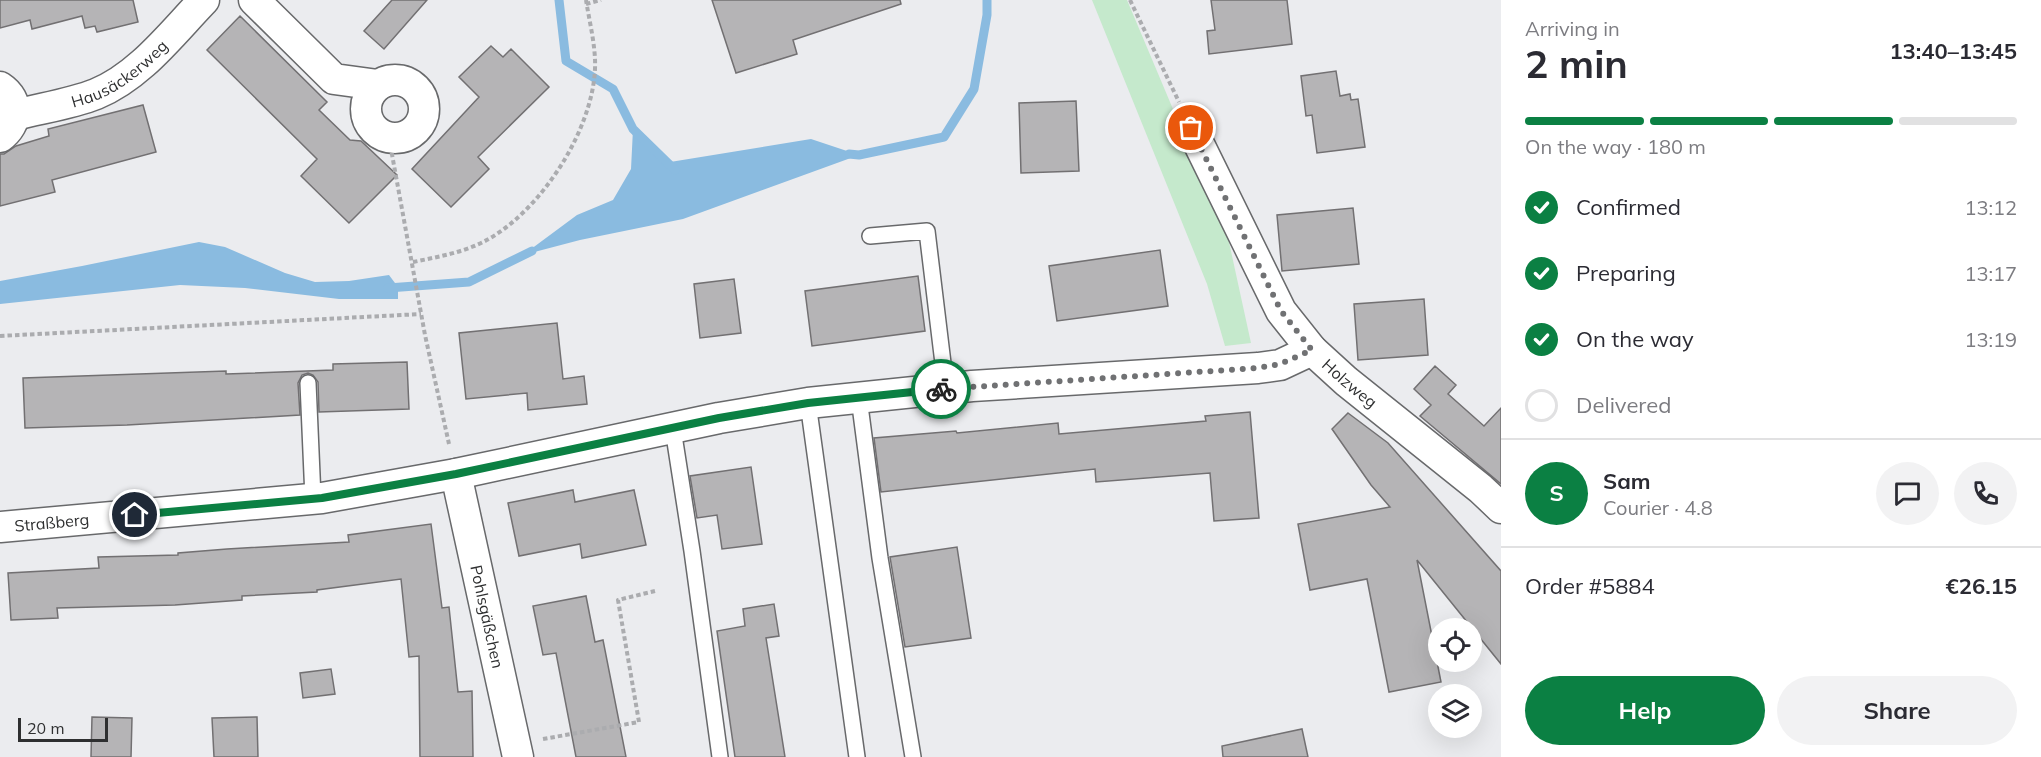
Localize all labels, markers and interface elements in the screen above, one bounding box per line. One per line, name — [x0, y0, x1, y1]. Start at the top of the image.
text: Arriving in — [1525, 16, 1620, 41]
street label: Hausäckerweg — [69, 36, 172, 112]
text: 13:40–13:45 — [1889, 37, 2017, 65]
text: 2 min — [1525, 39, 1628, 88]
pin — [1165, 102, 1216, 153]
icon: bag — [1174, 111, 1207, 144]
text: On the way · 180 m — [1525, 134, 1706, 159]
icon: check — [1525, 191, 1558, 224]
text: Confirmed — [1576, 193, 1681, 221]
text: 13:12 — [1964, 195, 2017, 220]
icon: check — [1525, 257, 1558, 290]
text: Preparing — [1576, 259, 1676, 287]
text: 13:17 — [1964, 261, 2017, 286]
icon: check — [1525, 323, 1558, 356]
text: On the way — [1576, 325, 1694, 353]
text: 13:19 — [1964, 327, 2017, 352]
street label: Holzweg — [1318, 354, 1381, 412]
courier — [911, 359, 971, 419]
icon: bike — [925, 373, 958, 406]
text: Delivered — [1576, 391, 1671, 419]
button: chat — [1876, 462, 1939, 525]
button: phone — [1954, 462, 2017, 525]
text: Sam — [1603, 467, 1651, 495]
text: S — [1549, 479, 1564, 507]
pin — [109, 489, 160, 540]
text: Courier · 4.8 — [1603, 495, 1713, 520]
icon: home — [118, 498, 151, 531]
street label: Straßberg — [14, 509, 90, 536]
street label: Pohlsgäßchen — [466, 563, 508, 670]
text: Order #5884 — [1525, 572, 1655, 600]
text: €26.15 — [1946, 572, 2017, 600]
map controls — [1428, 618, 1482, 738]
button: locate — [1428, 618, 1482, 672]
button: Help — [1525, 676, 1765, 745]
button: Share — [1777, 676, 2017, 745]
button: layers — [1428, 684, 1482, 738]
scale bar — [18, 715, 108, 742]
text: 20 m — [27, 718, 64, 738]

